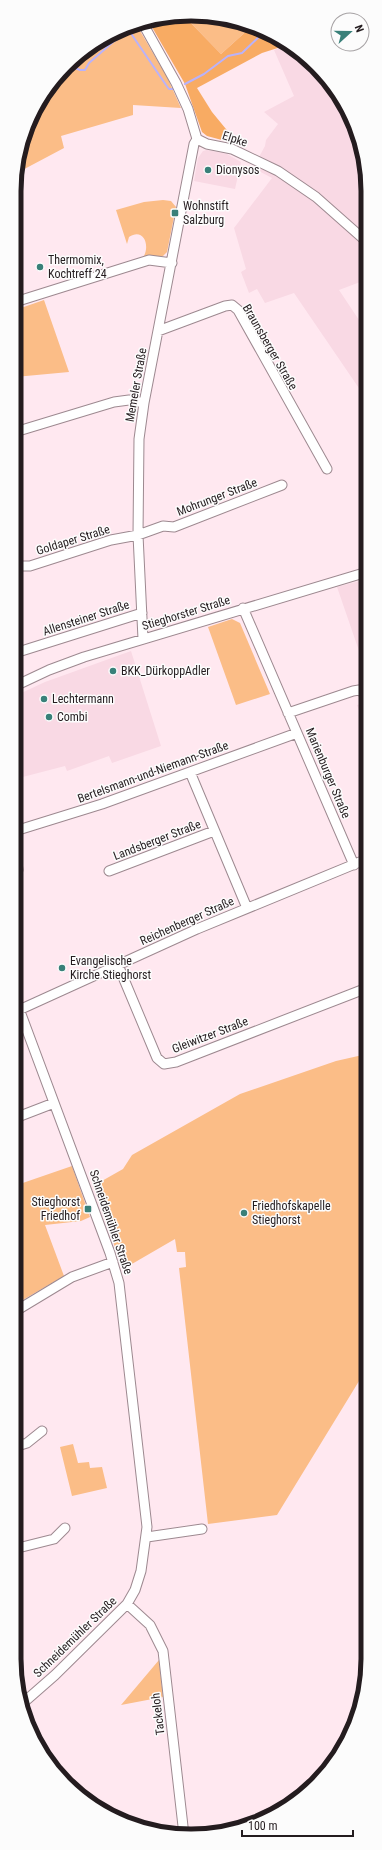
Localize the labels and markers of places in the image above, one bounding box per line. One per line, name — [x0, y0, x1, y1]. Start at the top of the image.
place label: Dionysos — [216, 163, 259, 177]
marker: Dionysos — [203, 165, 213, 175]
place label: Wohnstift Salzburg — [183, 199, 229, 227]
marker: Wohnstift Salzburg — [170, 208, 180, 218]
place label: Thermomix, Kochtreff 24 — [48, 253, 107, 281]
marker: Thermomix, Kochtreff 24 — [35, 262, 45, 272]
place label: BKK_DürkoppAdler — [121, 664, 210, 678]
marker: BKK_DürkoppAdler — [108, 666, 118, 676]
place label: Lechtermann — [52, 692, 114, 706]
marker: Lechtermann — [39, 694, 49, 704]
place label: Combi — [57, 710, 88, 724]
marker: Combi — [44, 712, 54, 722]
place label: Evangelische Kirche Stieghorst — [70, 954, 152, 982]
marker: Evangelische Kirche Stieghorst — [57, 963, 67, 973]
place label: Stieghorst Friedhof — [31, 1195, 80, 1223]
place label: Friedhofskapelle Stieghorst — [252, 1199, 331, 1227]
marker: Stieghorst Friedhof — [83, 1204, 93, 1214]
marker: Friedhofskapelle Stieghorst — [239, 1208, 249, 1218]

